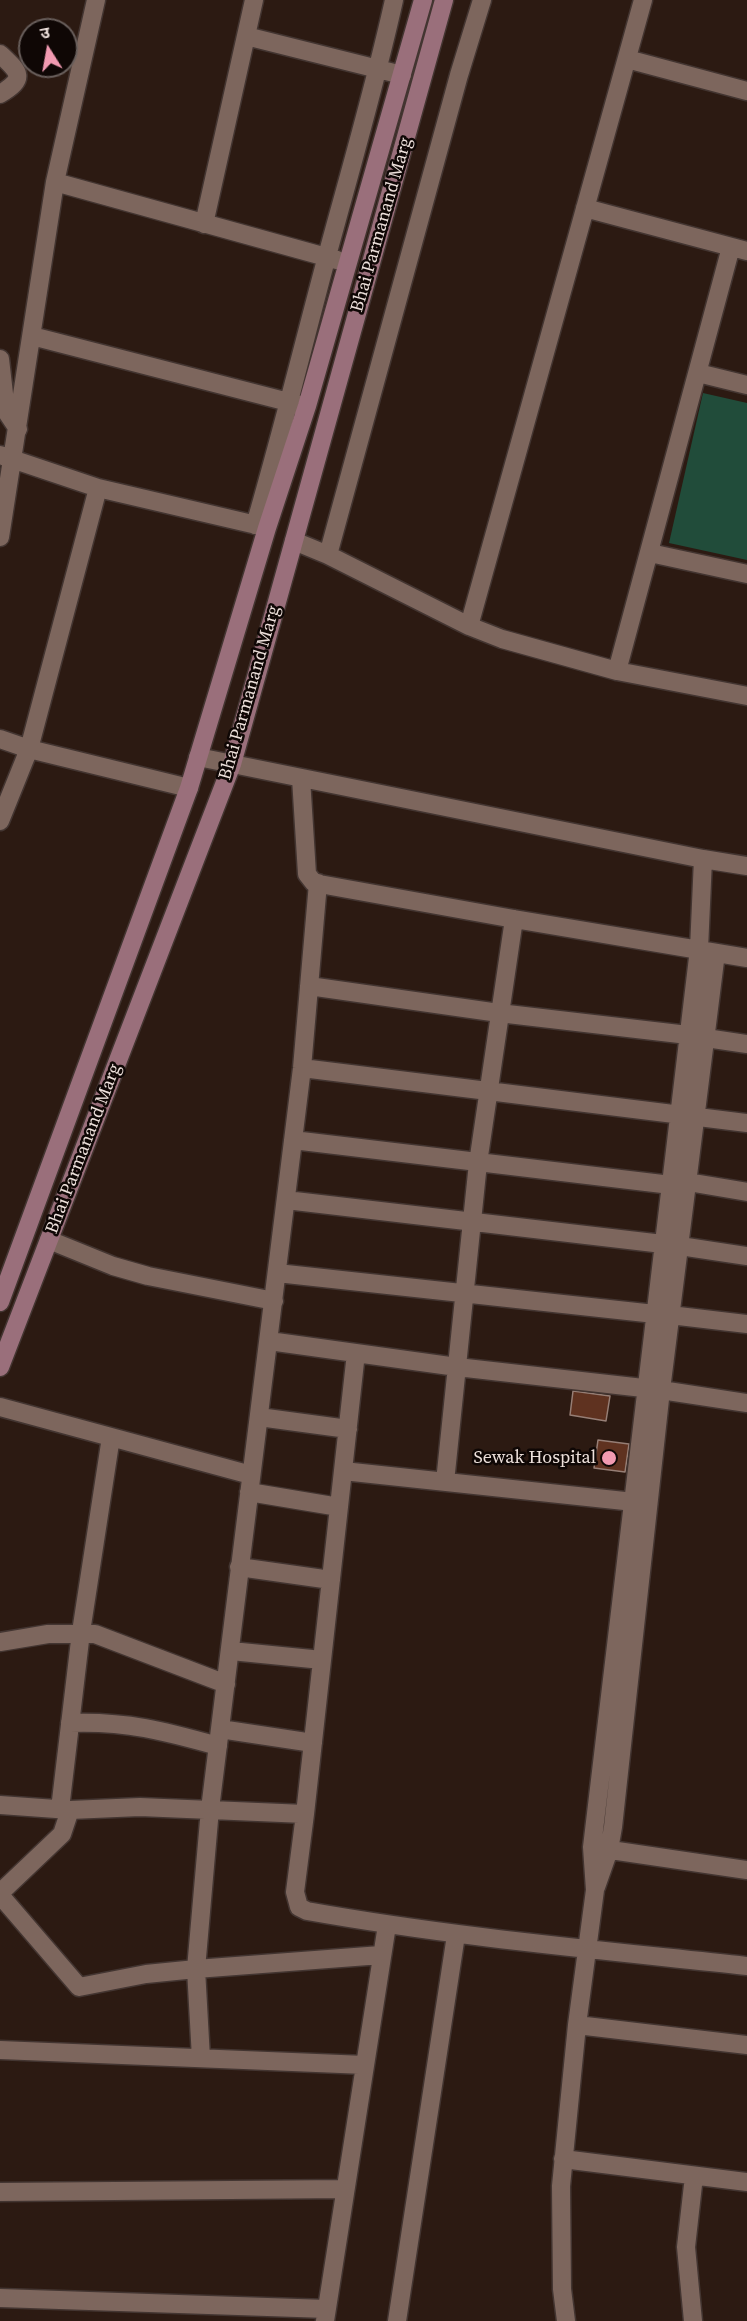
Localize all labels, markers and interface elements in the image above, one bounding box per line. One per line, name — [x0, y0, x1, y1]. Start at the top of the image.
north arrow — [18, 18, 78, 78]
text: उ — [38, 21, 52, 44]
street label: Bhai Parmanand Marg — [347, 135, 417, 315]
street label: Bhai Parmanand Marg — [215, 603, 285, 783]
street label: Bhai Parmanand Marg — [42, 1061, 126, 1237]
place label: Sewak Hospital — [474, 1447, 596, 1469]
marker: Sewak Hospital — [600, 1449, 618, 1467]

